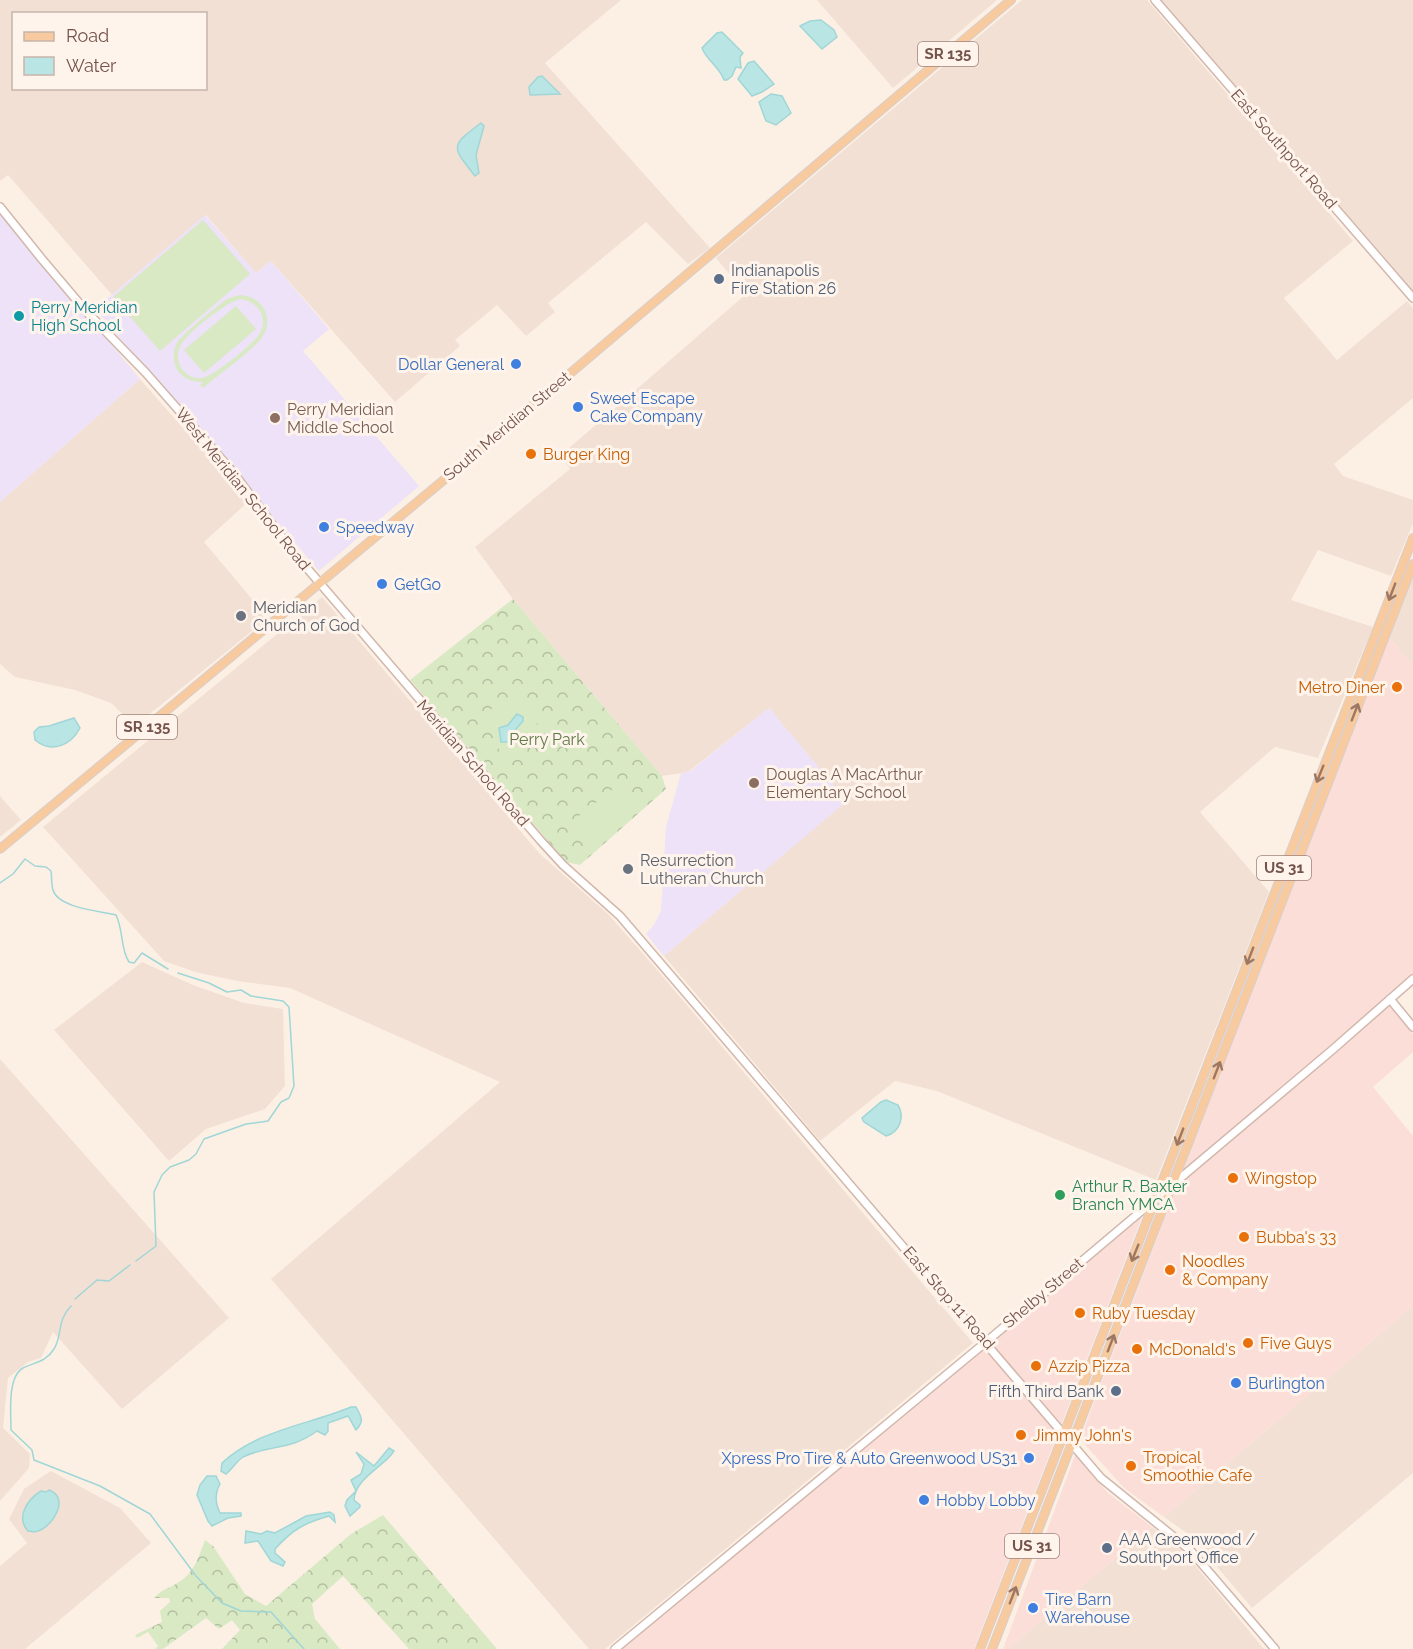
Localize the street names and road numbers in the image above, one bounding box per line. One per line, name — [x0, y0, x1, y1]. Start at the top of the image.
road number: SR 135 — [918, 42, 978, 66]
street label: East Southport Road — [1227, 85, 1341, 213]
street label: South Meridian Street — [440, 367, 575, 485]
street label: West Meridian School Road — [172, 404, 314, 574]
street label: Meridian School Road — [413, 696, 533, 830]
road number: SR 135 — [117, 715, 177, 739]
road number: US 31 — [1257, 856, 1311, 880]
street label: East Stop 11 Road — [899, 1243, 999, 1353]
street label: Shelby Street — [999, 1253, 1088, 1332]
road number: US 31 — [1005, 1534, 1059, 1558]

